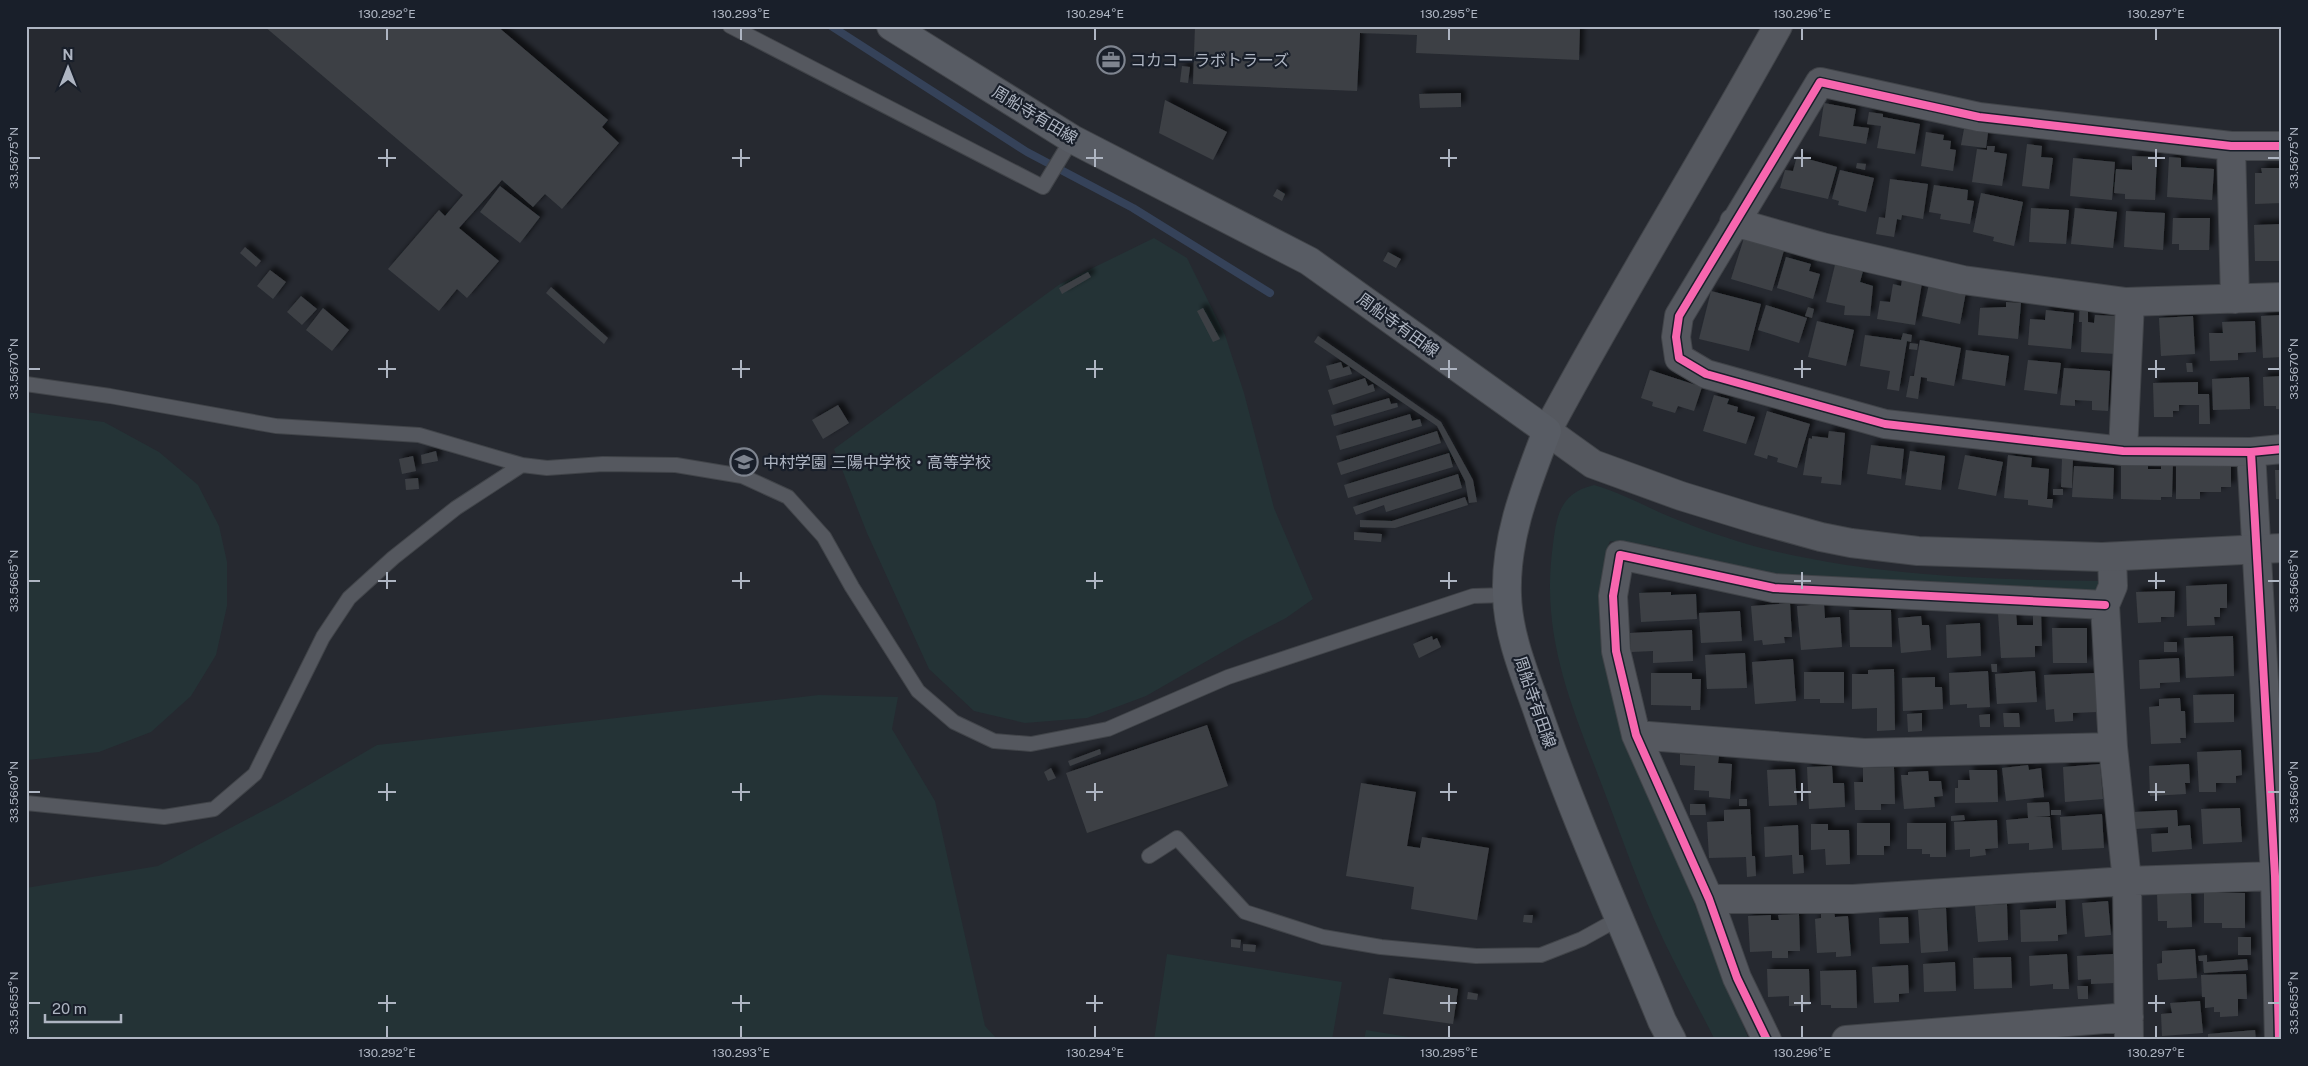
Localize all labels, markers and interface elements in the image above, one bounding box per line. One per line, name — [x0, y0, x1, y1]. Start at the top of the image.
text: 130.292°E — [358, 7, 416, 21]
text: 130.293°E — [712, 7, 770, 21]
text: 130.294°E — [1066, 7, 1124, 21]
text: 130.295°E — [1420, 7, 1478, 21]
text: 130.296°E — [1773, 7, 1831, 21]
text: 130.297°E — [2127, 7, 2185, 21]
north arrow — [42, 42, 92, 92]
office icon: コカコーラボトラーズ — [1096, 45, 1126, 75]
text: N — [63, 47, 73, 63]
place label: コカコーラボトラーズ — [1130, 51, 1289, 70]
street label: 周船寺有田線 — [989, 82, 1081, 148]
text: 33.5675°N — [7, 127, 21, 189]
text: 33.5675°N — [2287, 127, 2301, 189]
street label: 周船寺有田線 — [1354, 289, 1442, 361]
text: 33.5670°N — [7, 338, 21, 400]
text: 33.5670°N — [2287, 338, 2301, 400]
school or university icon: 中村学園 三陽中学校・高等学校 — [729, 447, 759, 477]
place label: 中村学園 三陽中学校・高等学校 — [763, 453, 991, 472]
text: 33.5665°N — [7, 550, 21, 612]
text: 33.5665°N — [2287, 550, 2301, 612]
street label: 周船寺有田線 — [1510, 654, 1560, 750]
text: 33.5660°N — [7, 761, 21, 823]
text: 33.5660°N — [2287, 761, 2301, 823]
text: 33.5655°N — [7, 972, 21, 1034]
text: 33.5655°N — [2287, 972, 2301, 1034]
scale bar — [45, 991, 121, 1023]
text: 20 m — [52, 1000, 87, 1017]
text: 130.292°E — [358, 1046, 416, 1060]
text: 130.293°E — [712, 1046, 770, 1060]
text: 130.294°E — [1066, 1046, 1124, 1060]
text: 130.295°E — [1420, 1046, 1478, 1060]
text: 130.296°E — [1773, 1046, 1831, 1060]
text: 130.297°E — [2127, 1046, 2185, 1060]

